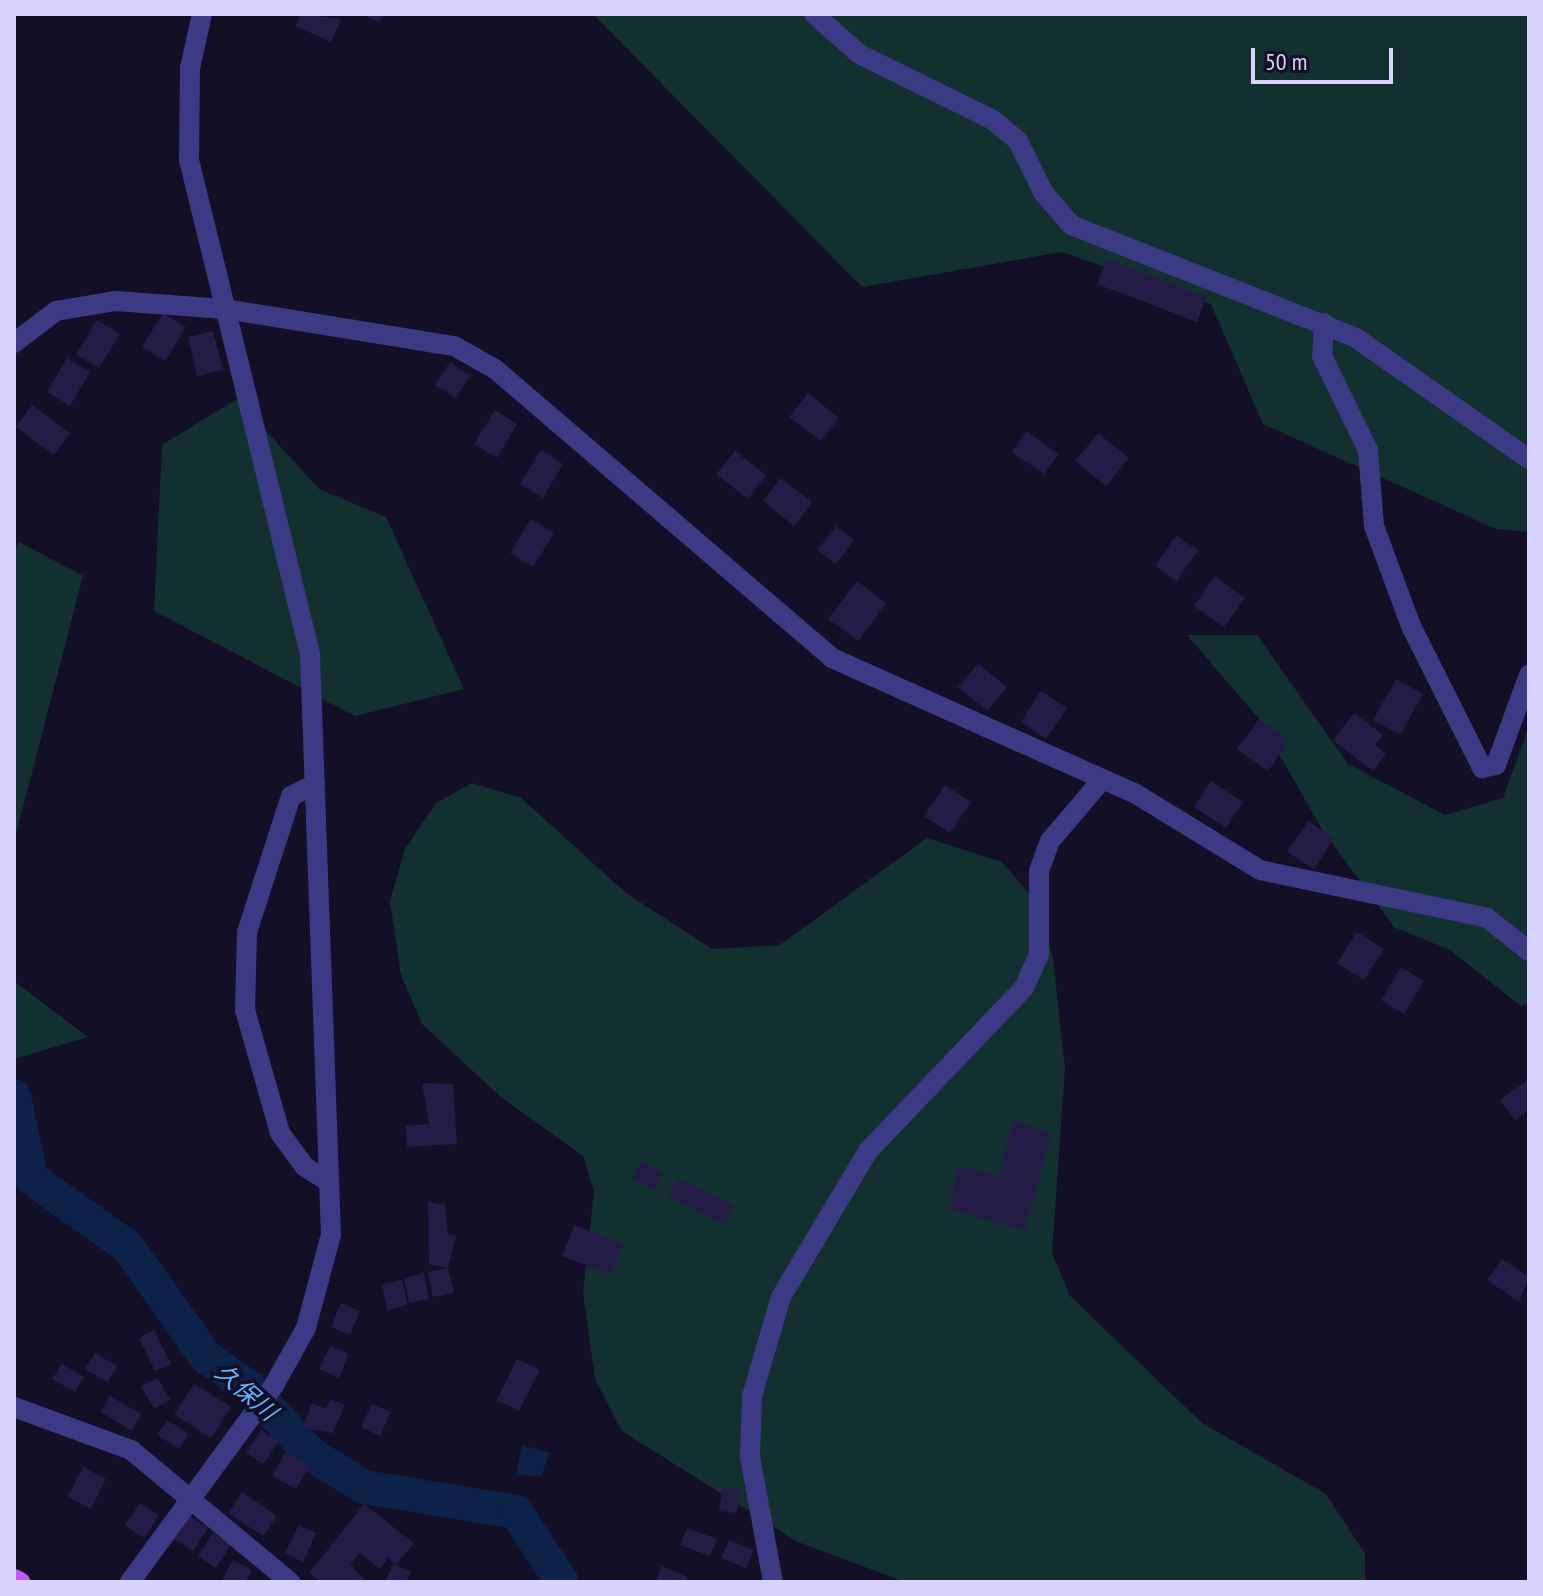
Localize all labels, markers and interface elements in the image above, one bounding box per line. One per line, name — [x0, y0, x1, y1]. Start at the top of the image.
scale bar — [1255, 32, 1397, 82]
text: 50 m — [1265, 46, 1307, 77]
water label: 久保川 — [209, 1358, 283, 1426]

